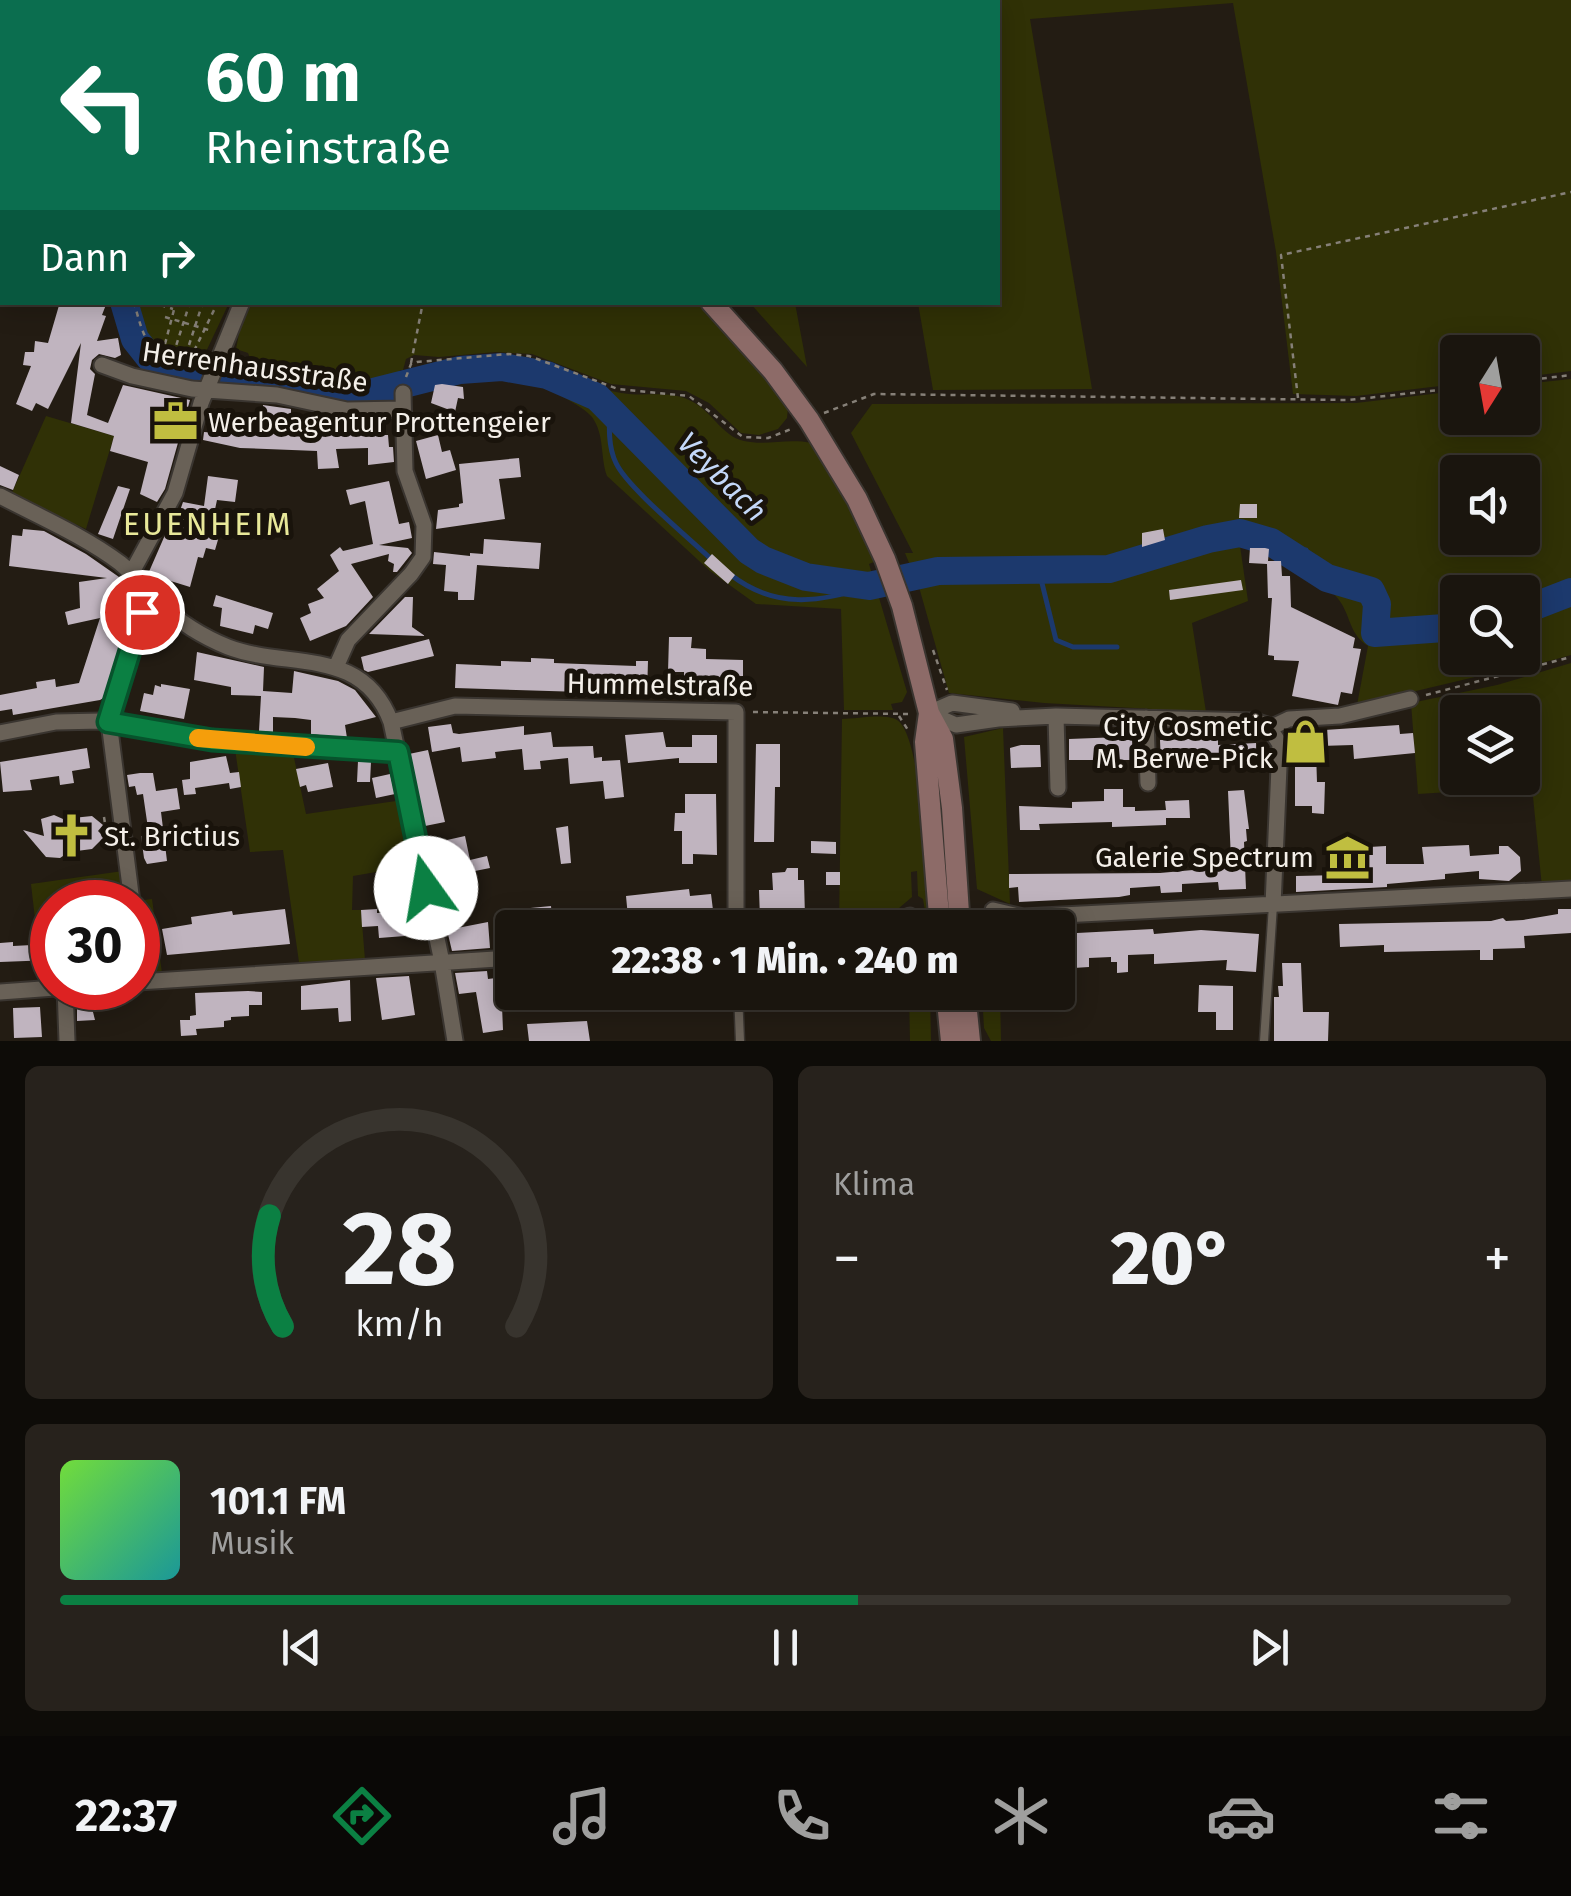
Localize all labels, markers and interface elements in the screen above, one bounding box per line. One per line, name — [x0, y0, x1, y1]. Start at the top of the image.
text: 60 m — [205, 36, 361, 120]
icon: left — [40, 40, 170, 170]
text: Rheinstraße — [205, 121, 451, 175]
icon: right — [149, 230, 204, 285]
text: Dann — [40, 235, 129, 281]
street label: Herrenhausstraße — [140, 335, 370, 399]
north arrow — [1440, 335, 1540, 435]
map controls — [1440, 335, 1540, 795]
office icon: Werbeagentur Prottengeier — [151, 398, 199, 446]
place label: Werbeagentur Prottengeier — [208, 406, 551, 439]
water label: Veybach — [670, 425, 774, 529]
button: sound — [1440, 455, 1540, 555]
district label: EUENHEIM — [123, 505, 293, 543]
pin — [100, 570, 185, 655]
button: search — [1440, 575, 1540, 675]
icon: arrive — [115, 585, 170, 640]
street label: Hummelstraße — [566, 667, 754, 703]
button: layers — [1440, 695, 1540, 795]
place label: City Cosmetic M. Berwe-Pick — [1095, 710, 1274, 775]
shop icon: City Cosmetic M. Berwe-Pick — [1282, 718, 1330, 766]
church icon: St. Brictius — [47, 812, 95, 860]
place label: St. Brictius — [104, 820, 240, 853]
museum icon: Galerie Spectrum — [1323, 833, 1371, 881]
position arrow — [374, 836, 478, 940]
place label: Galerie Spectrum — [1095, 841, 1314, 874]
speed limit sign: 30 — [30, 880, 160, 1010]
text: 22:38 · 1 Min. · 240 m — [612, 937, 958, 983]
text: Klima — [833, 1165, 915, 1203]
text: 28 — [342, 1187, 456, 1312]
text: 20° — [1111, 1214, 1233, 1304]
text: − — [833, 1226, 861, 1292]
text: + — [1484, 1226, 1511, 1292]
text: km/h — [355, 1303, 443, 1345]
text: 101.1 FM — [210, 1478, 346, 1524]
text: Musik — [210, 1524, 294, 1562]
icon: previous — [274, 1620, 329, 1675]
icon: pause — [758, 1620, 813, 1675]
icon: next — [1242, 1620, 1297, 1675]
icon: directions — [327, 1781, 397, 1851]
icon: music — [547, 1781, 617, 1851]
icon: phone — [767, 1781, 837, 1851]
icon: climate — [986, 1781, 1056, 1851]
icon: car — [1206, 1781, 1276, 1851]
icon: filters — [1426, 1781, 1496, 1851]
text: 22:37 — [75, 1789, 177, 1843]

